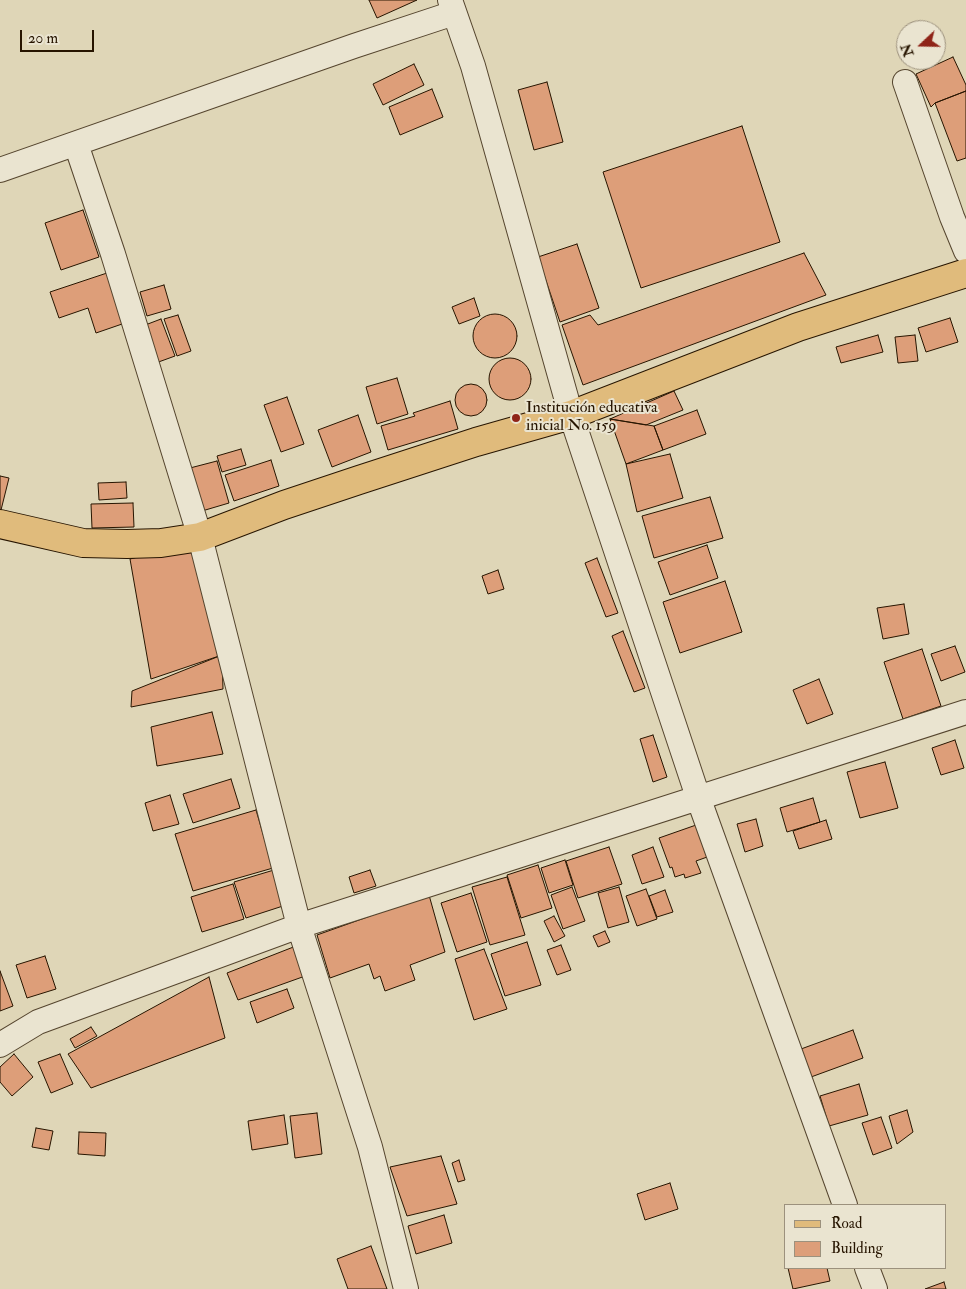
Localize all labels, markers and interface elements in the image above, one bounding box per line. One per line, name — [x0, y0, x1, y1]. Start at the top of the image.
scale bar — [22, 20, 96, 52]
north arrow — [896, 20, 946, 70]
text: 20 m — [28, 29, 58, 48]
text: N — [897, 41, 918, 59]
place label: Institución educativa inicial No. 159 — [526, 399, 658, 437]
marker: Institución educativa inicial No. 159 — [510, 412, 522, 424]
legend — [784, 1204, 946, 1269]
text: Road — [831, 1214, 862, 1233]
text: Building — [831, 1239, 883, 1258]

